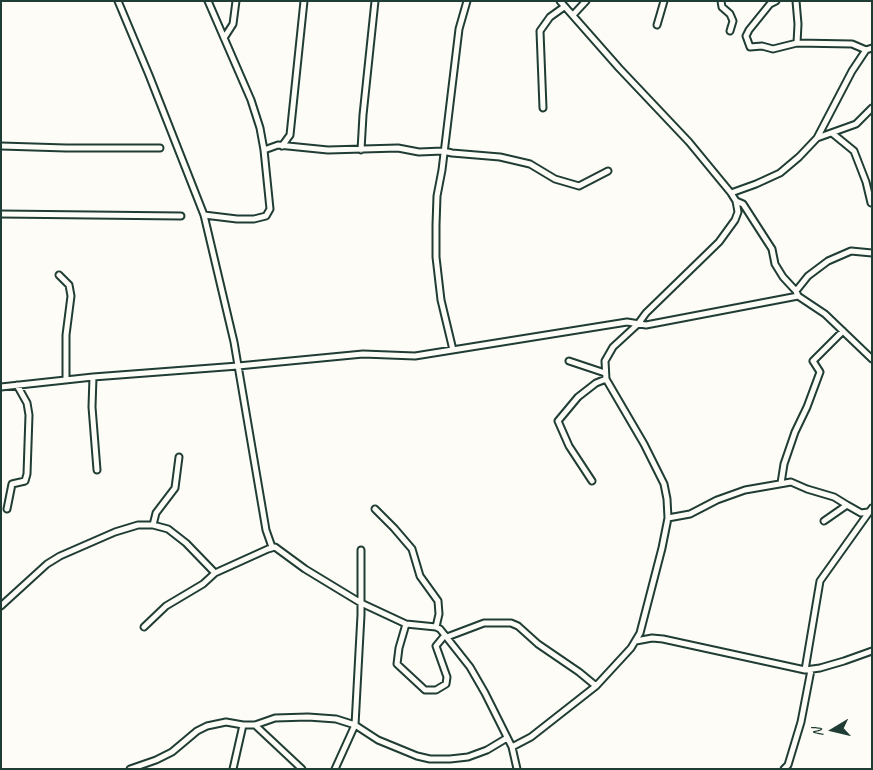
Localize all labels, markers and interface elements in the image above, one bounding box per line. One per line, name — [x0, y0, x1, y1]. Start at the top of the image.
north arrow — [808, 705, 858, 755]
text: N — [809, 727, 827, 738]

